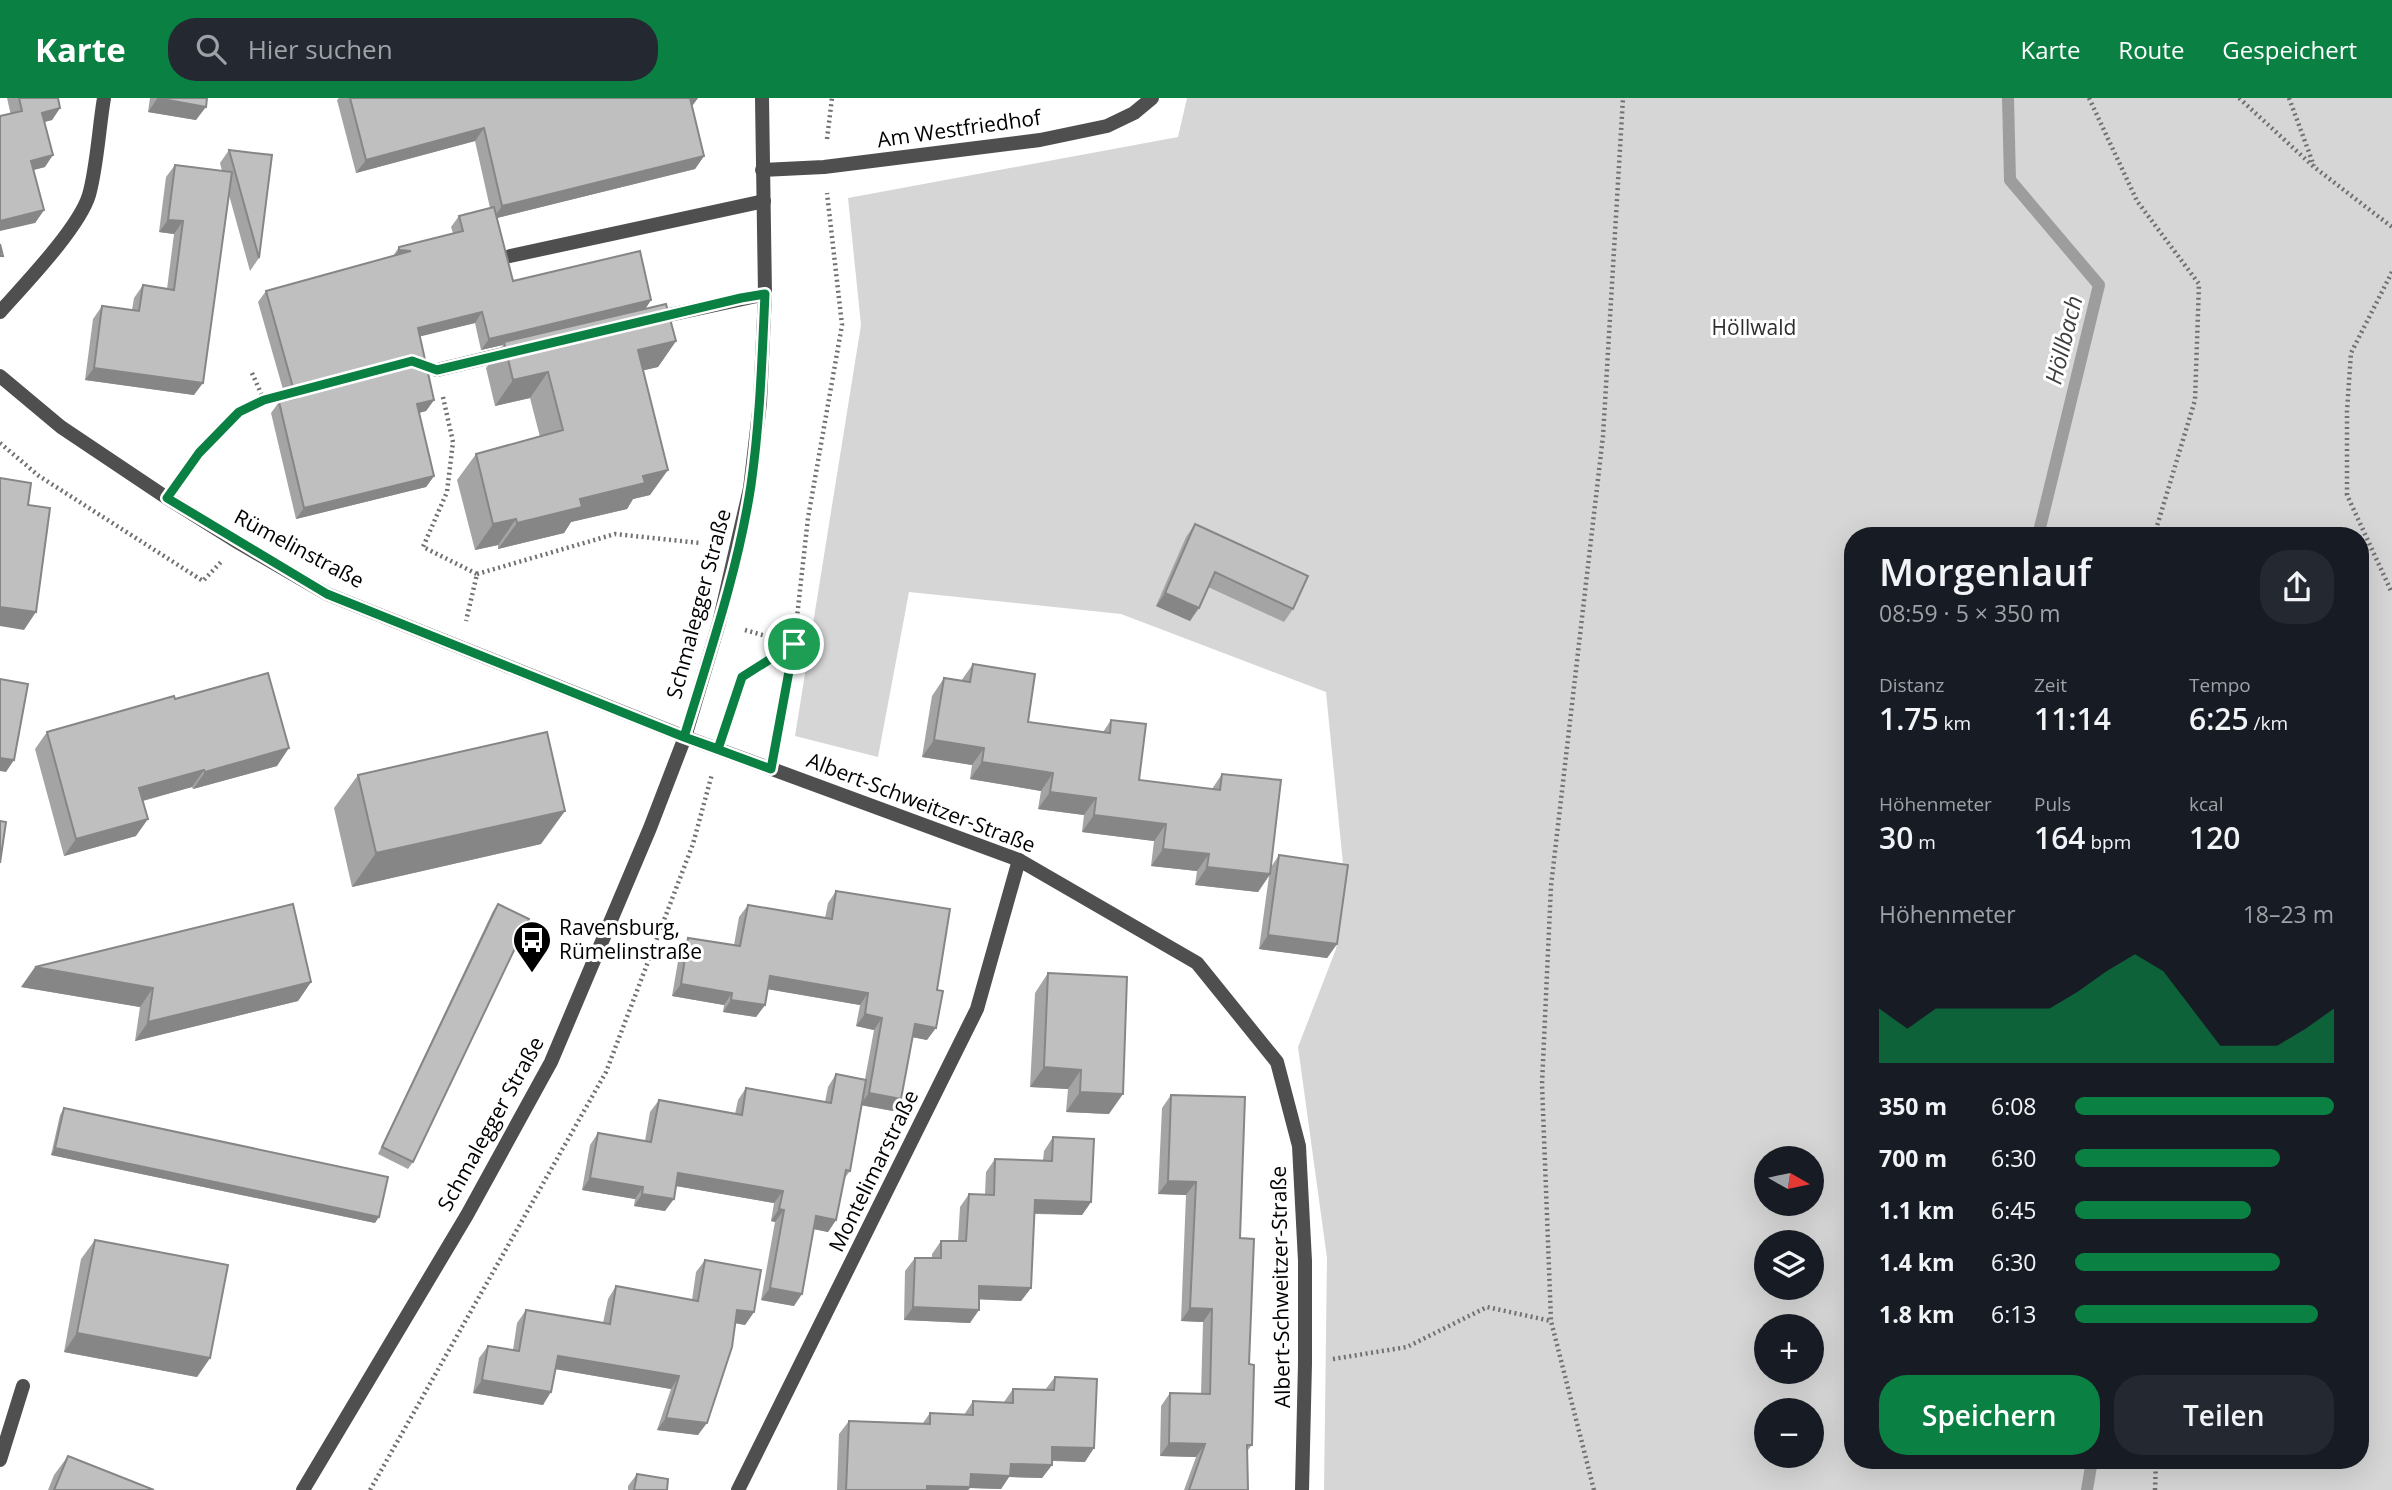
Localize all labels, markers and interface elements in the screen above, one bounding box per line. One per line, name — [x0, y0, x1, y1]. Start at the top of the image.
search box — [168, 18, 658, 81]
text: Karte — [35, 27, 126, 72]
icon: search — [192, 30, 230, 68]
text: Hier suchen — [248, 31, 393, 67]
text: Karte — [2020, 33, 2080, 66]
text: Route — [2118, 33, 2184, 66]
text: Gespeichert — [2222, 33, 2357, 66]
street label: Am Westfriedhof — [875, 102, 1044, 153]
water label: Höllbach — [2037, 292, 2089, 387]
park label: Höllwald — [1712, 313, 1796, 341]
street label: Rümelinstraße — [230, 502, 369, 594]
street label: Schmalegger Straße — [659, 506, 737, 702]
text: Morgenlauf — [1879, 545, 2091, 597]
button: share — [2260, 550, 2334, 624]
text: 08:59 · 5 × 350 m — [1879, 597, 2061, 629]
pin — [764, 614, 824, 674]
icon: arrive — [775, 625, 813, 663]
text: Distanz — [1879, 672, 1945, 698]
text: Zeit — [2034, 672, 2067, 698]
text: Tempo — [2189, 672, 2251, 698]
text: 1.75 — [1879, 698, 1939, 739]
text: 11:14 — [2034, 698, 2111, 739]
text: 6:25 — [2189, 698, 2249, 739]
text: km — [1939, 710, 1971, 736]
text: /km — [2249, 710, 2288, 736]
street label: Albert-Schweitzer-Straße — [803, 746, 1040, 859]
text: Höhenmeter — [1879, 791, 1992, 817]
text: Puls — [2034, 791, 2071, 817]
text: kcal — [2189, 791, 2223, 817]
text: 30 — [1879, 817, 1913, 858]
text: 164 — [2034, 817, 2085, 858]
text: 120 — [2189, 817, 2240, 858]
text: m — [1913, 829, 1936, 855]
text: bpm — [2085, 829, 2131, 855]
text: Höhenmeter — [1879, 898, 2016, 930]
text: 18–23 m — [2243, 898, 2334, 930]
place label: Ravensburg, Rümelinstraße — [559, 913, 702, 965]
bus stop icon: Ravensburg, Rümelinstraße — [511, 919, 553, 974]
street label: Schmalegger Straße — [431, 1031, 550, 1216]
street label: Montelimarstraße — [822, 1085, 924, 1256]
text: 350 m — [1879, 1090, 1947, 1122]
text: 6:08 — [1991, 1090, 2037, 1122]
text: 700 m — [1879, 1142, 1947, 1174]
text: 6:30 — [1991, 1142, 2037, 1174]
north arrow — [1754, 1146, 1824, 1216]
map controls — [1754, 1146, 1824, 1468]
street label: Albert-Schweitzer-Straße — [1264, 1166, 1296, 1408]
text: 1.1 km — [1879, 1194, 1955, 1226]
text: 6:45 — [1991, 1194, 2037, 1226]
button: layers — [1754, 1230, 1824, 1300]
text: 1.4 km — [1879, 1246, 1955, 1278]
text: 6:30 — [1991, 1246, 2037, 1278]
text: 1.8 km — [1879, 1298, 1955, 1330]
text: 6:13 — [1991, 1298, 2037, 1330]
button: + — [1754, 1314, 1824, 1384]
button: Speichern — [1879, 1375, 2100, 1455]
button: Teilen — [2114, 1375, 2334, 1455]
button: − — [1754, 1398, 1824, 1468]

